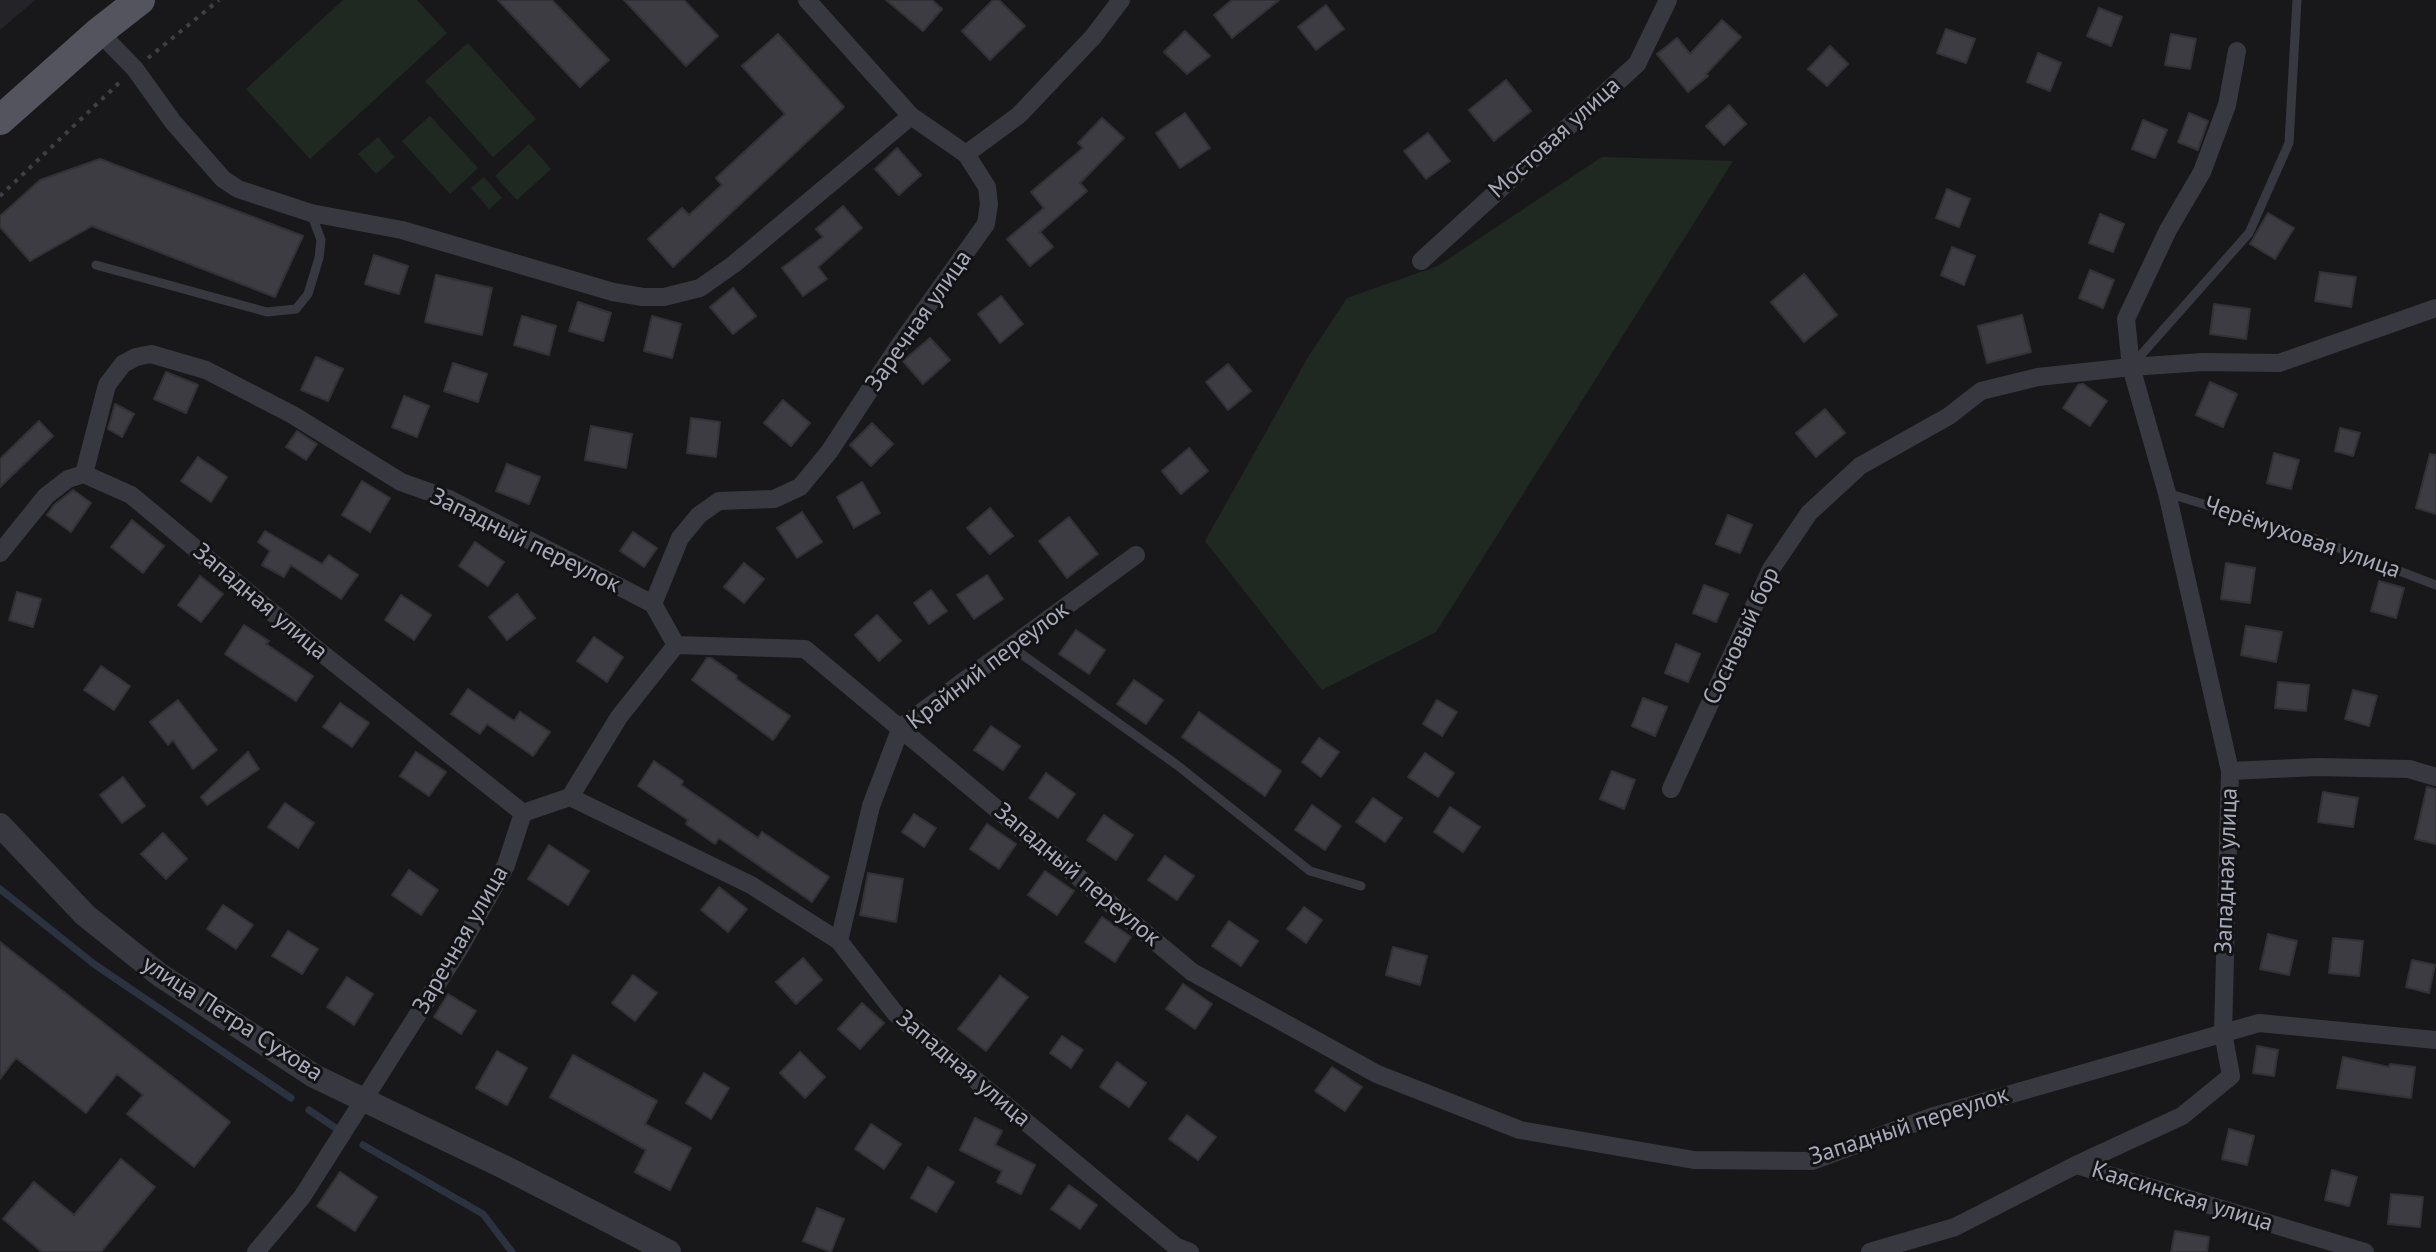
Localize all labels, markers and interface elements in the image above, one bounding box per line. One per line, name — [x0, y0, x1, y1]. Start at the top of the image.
street label: Мостовая улица — [1483, 71, 1627, 205]
street label: Заречная улица — [860, 245, 978, 397]
street label: Западный переулок — [425, 482, 625, 600]
street label: Черёмуховая улица — [2200, 491, 2404, 585]
street label: Западная улица — [187, 537, 333, 667]
street label: Сосновый бор — [1698, 563, 1786, 709]
street label: Крайний переулок — [901, 596, 1075, 736]
street label: Западная улица — [2210, 787, 2244, 955]
street label: Западный переулок — [988, 797, 1166, 953]
street label: Заречная улица — [407, 861, 515, 1019]
street label: улица Петра Сухова — [136, 950, 328, 1088]
street label: Западная улица — [890, 1004, 1036, 1134]
street label: Западный переулок — [1806, 1080, 2012, 1172]
street label: Каясинская улица — [2088, 1156, 2276, 1238]

